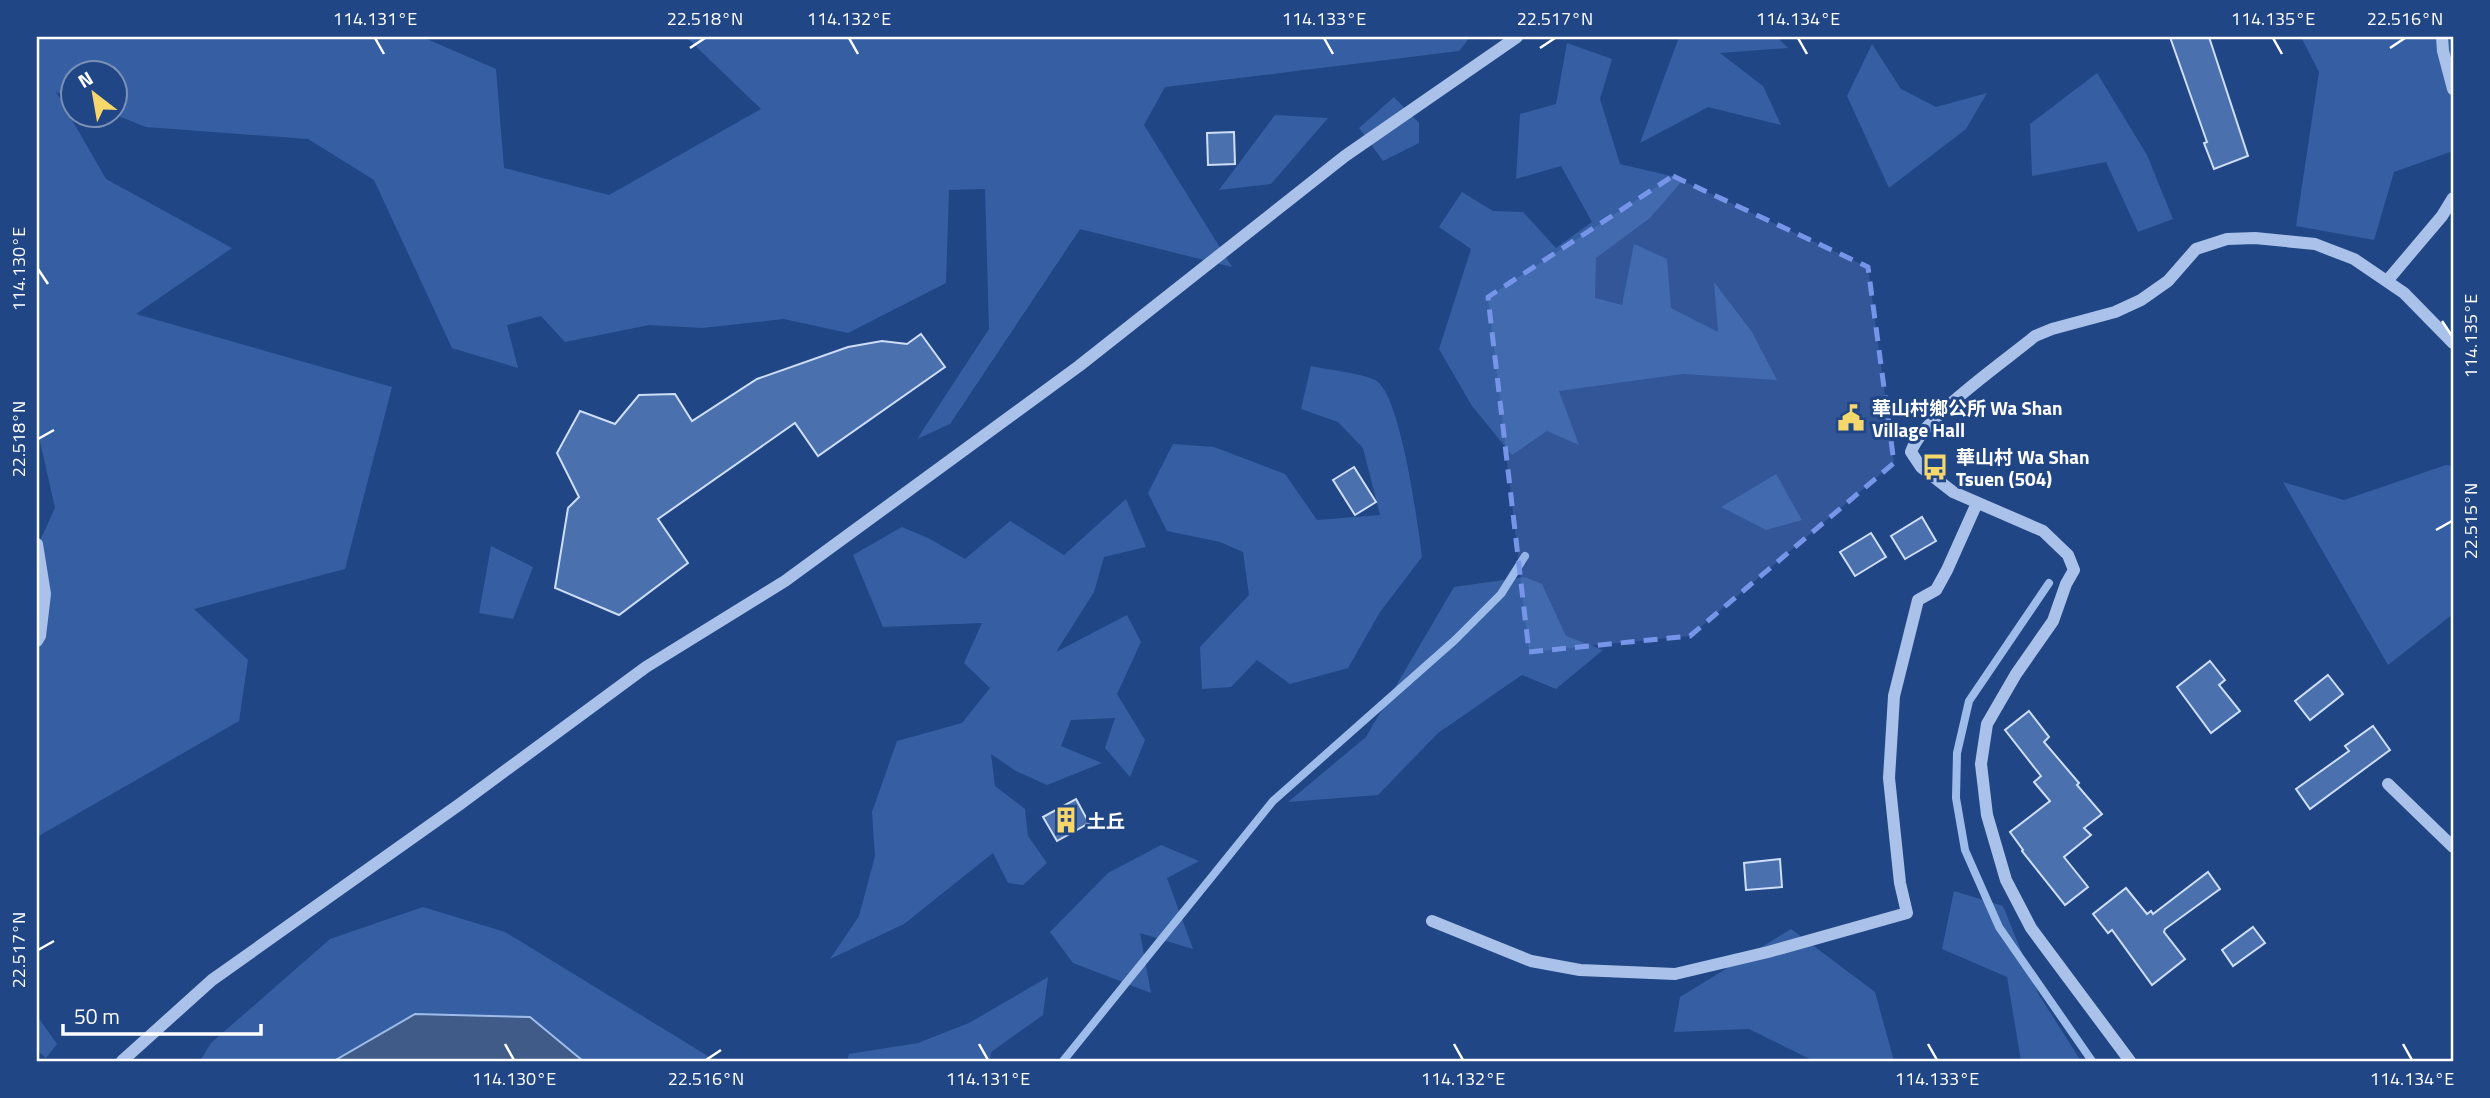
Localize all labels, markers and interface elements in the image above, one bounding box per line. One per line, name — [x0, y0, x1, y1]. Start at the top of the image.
text: 114.131°E — [333, 5, 417, 32]
text: 22.518°N — [667, 5, 743, 32]
text: 114.132°E — [807, 5, 891, 32]
text: 114.133°E — [1282, 5, 1366, 32]
text: 22.517°N — [1517, 5, 1593, 32]
text: 114.134°E — [1756, 5, 1840, 32]
text: 114.135°E — [2231, 5, 2315, 32]
text: 22.516°N — [2367, 5, 2443, 32]
north arrow — [60, 60, 130, 130]
text: N — [72, 63, 98, 95]
text: 114.130°E — [5, 227, 32, 311]
text: 114.135°E — [2457, 294, 2484, 378]
place label: 華山村鄉公所 Wa Shan Village Hall — [1872, 393, 2063, 444]
text: 22.518°N — [5, 401, 32, 477]
public building icon: 華山村鄉公所 Wa Shan Village Hall — [1836, 403, 1866, 433]
place label: 華山村 Wa Shan Tsuen (504) — [1956, 442, 2090, 493]
bus stop icon: 華山村 Wa Shan Tsuen (504) — [1920, 452, 1950, 482]
text: 22.515°N — [2457, 483, 2484, 559]
building icon: 土丘 — [1051, 805, 1081, 835]
place label: 土丘 — [1087, 806, 1125, 835]
text: 22.517°N — [5, 912, 32, 988]
scale bar — [63, 993, 261, 1037]
text: 50 m — [74, 1000, 120, 1032]
text: 114.130°E — [472, 1065, 556, 1092]
text: 22.516°N — [668, 1065, 744, 1092]
text: 114.131°E — [946, 1065, 1030, 1092]
text: 114.132°E — [1421, 1065, 1505, 1092]
text: 114.133°E — [1895, 1065, 1979, 1092]
text: 114.134°E — [2370, 1065, 2454, 1092]

